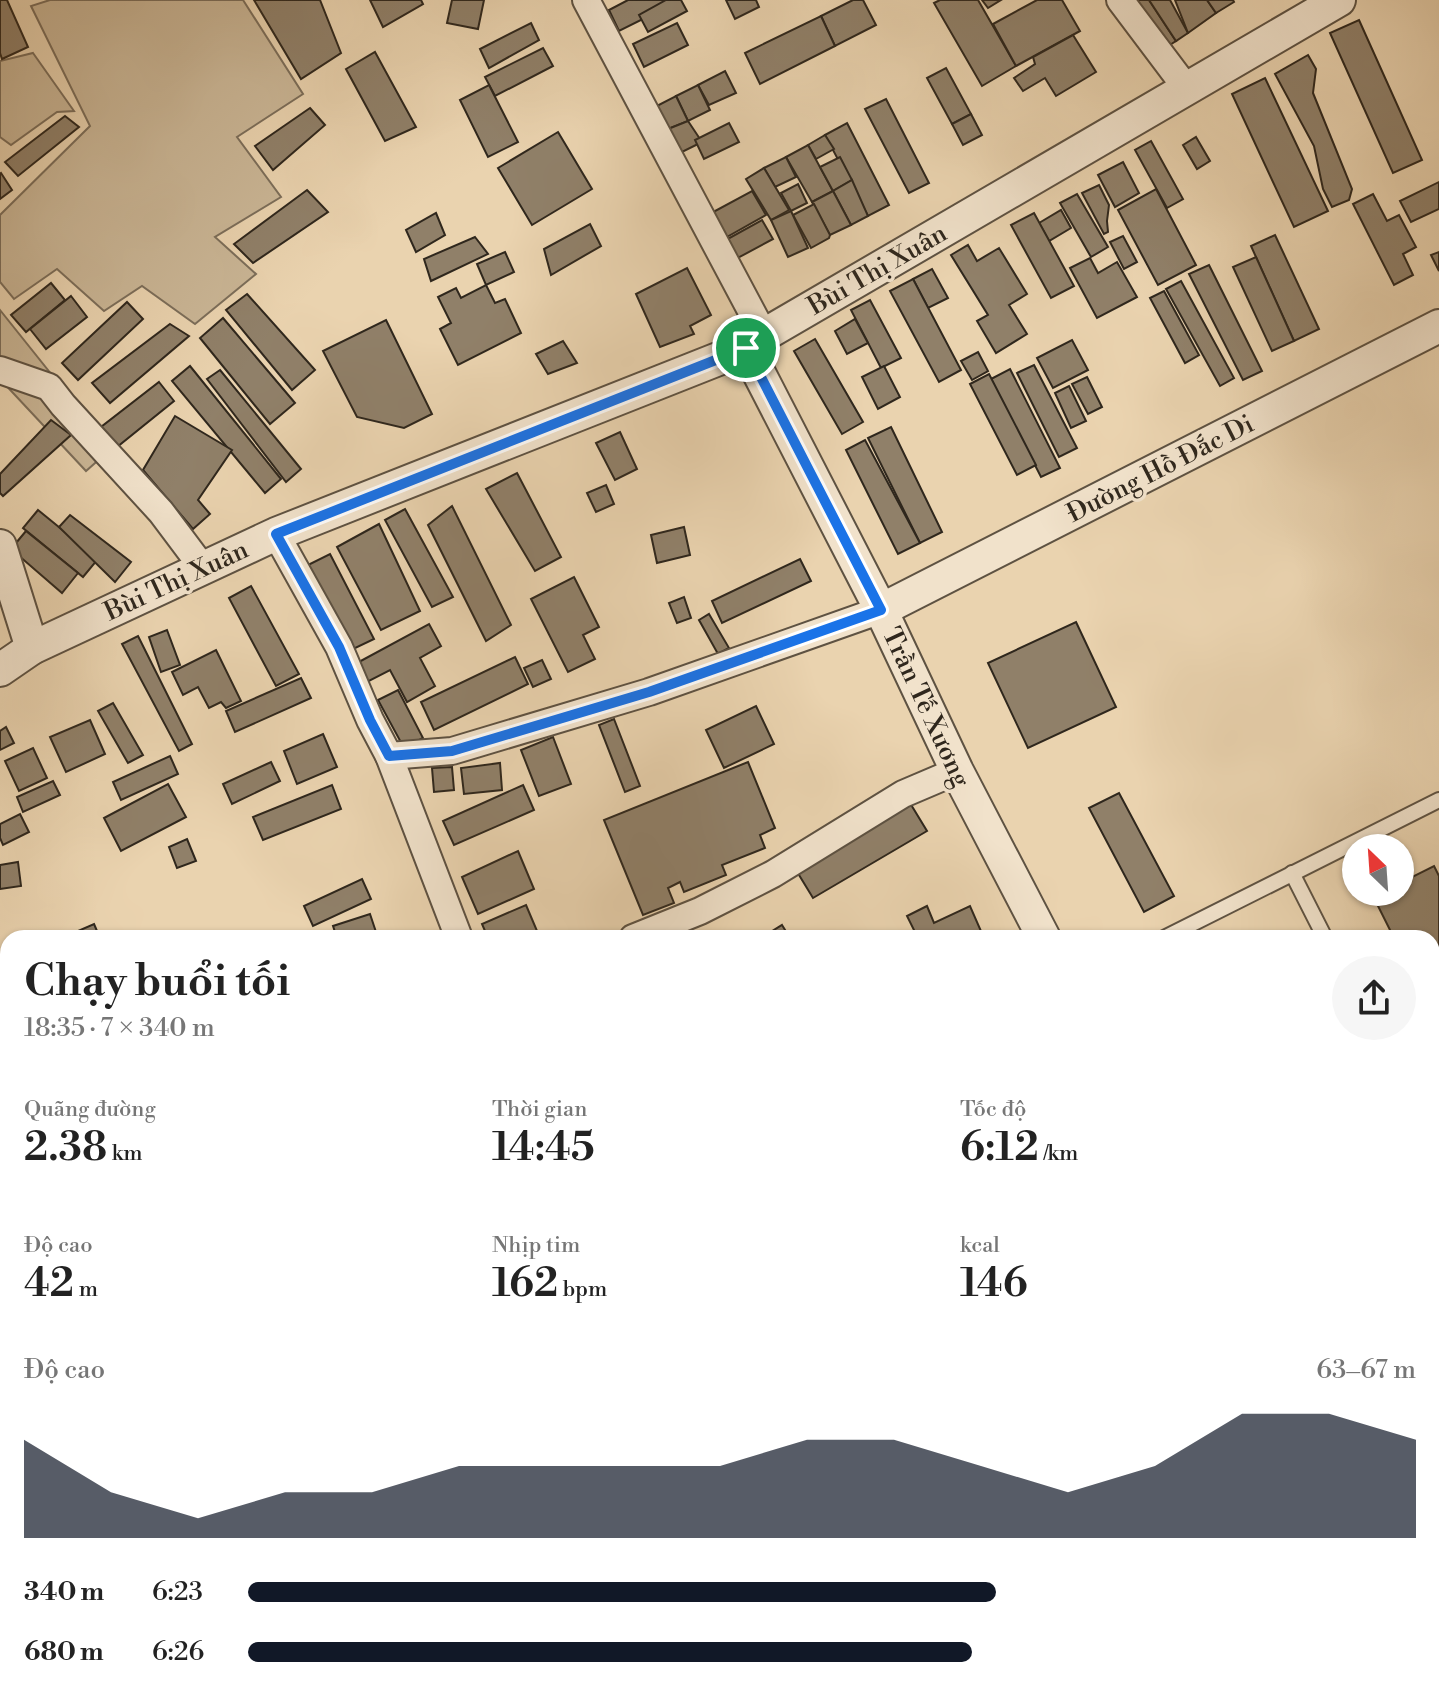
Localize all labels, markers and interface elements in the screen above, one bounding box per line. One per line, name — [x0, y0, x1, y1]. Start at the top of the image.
street label: Bùi Thị Xuân — [801, 217, 953, 323]
pin — [712, 314, 780, 382]
icon: arrive — [724, 326, 768, 370]
street label: Đường Hồ Đắc Di — [1062, 408, 1259, 530]
street label: Bùi Thị Xuân — [98, 534, 254, 629]
street label: Trần Tế Xương — [875, 622, 977, 793]
north arrow — [1342, 834, 1414, 906]
map controls — [1342, 834, 1414, 906]
text: Chạy buổi tối — [24, 954, 291, 1009]
button: share — [1332, 956, 1416, 1040]
text: 18:35 · 7 × 340 m — [24, 1012, 215, 1044]
text: Quãng đường — [24, 1096, 156, 1123]
text: Thời gian — [492, 1096, 587, 1123]
text: Tốc độ — [960, 1096, 1026, 1123]
text: 2.38 — [24, 1123, 107, 1173]
text: 14:45 — [492, 1123, 595, 1173]
text: 6:12 — [960, 1123, 1039, 1173]
text: km — [107, 1140, 142, 1167]
text: /km — [1039, 1140, 1078, 1167]
text: Độ cao — [24, 1232, 93, 1259]
text: Nhịp tim — [492, 1232, 580, 1259]
text: kcal — [960, 1232, 1000, 1259]
text: 42 — [24, 1259, 74, 1309]
text: 162 — [492, 1259, 558, 1309]
text: 146 — [960, 1259, 1028, 1309]
text: m — [74, 1276, 98, 1303]
text: bpm — [558, 1276, 607, 1303]
text: Độ cao — [24, 1354, 105, 1386]
text: 63–67 m — [1316, 1354, 1416, 1386]
text: 340 m — [24, 1576, 104, 1608]
text: 6:23 — [152, 1576, 203, 1608]
text: 680 m — [24, 1636, 104, 1668]
text: 6:26 — [152, 1636, 204, 1668]

